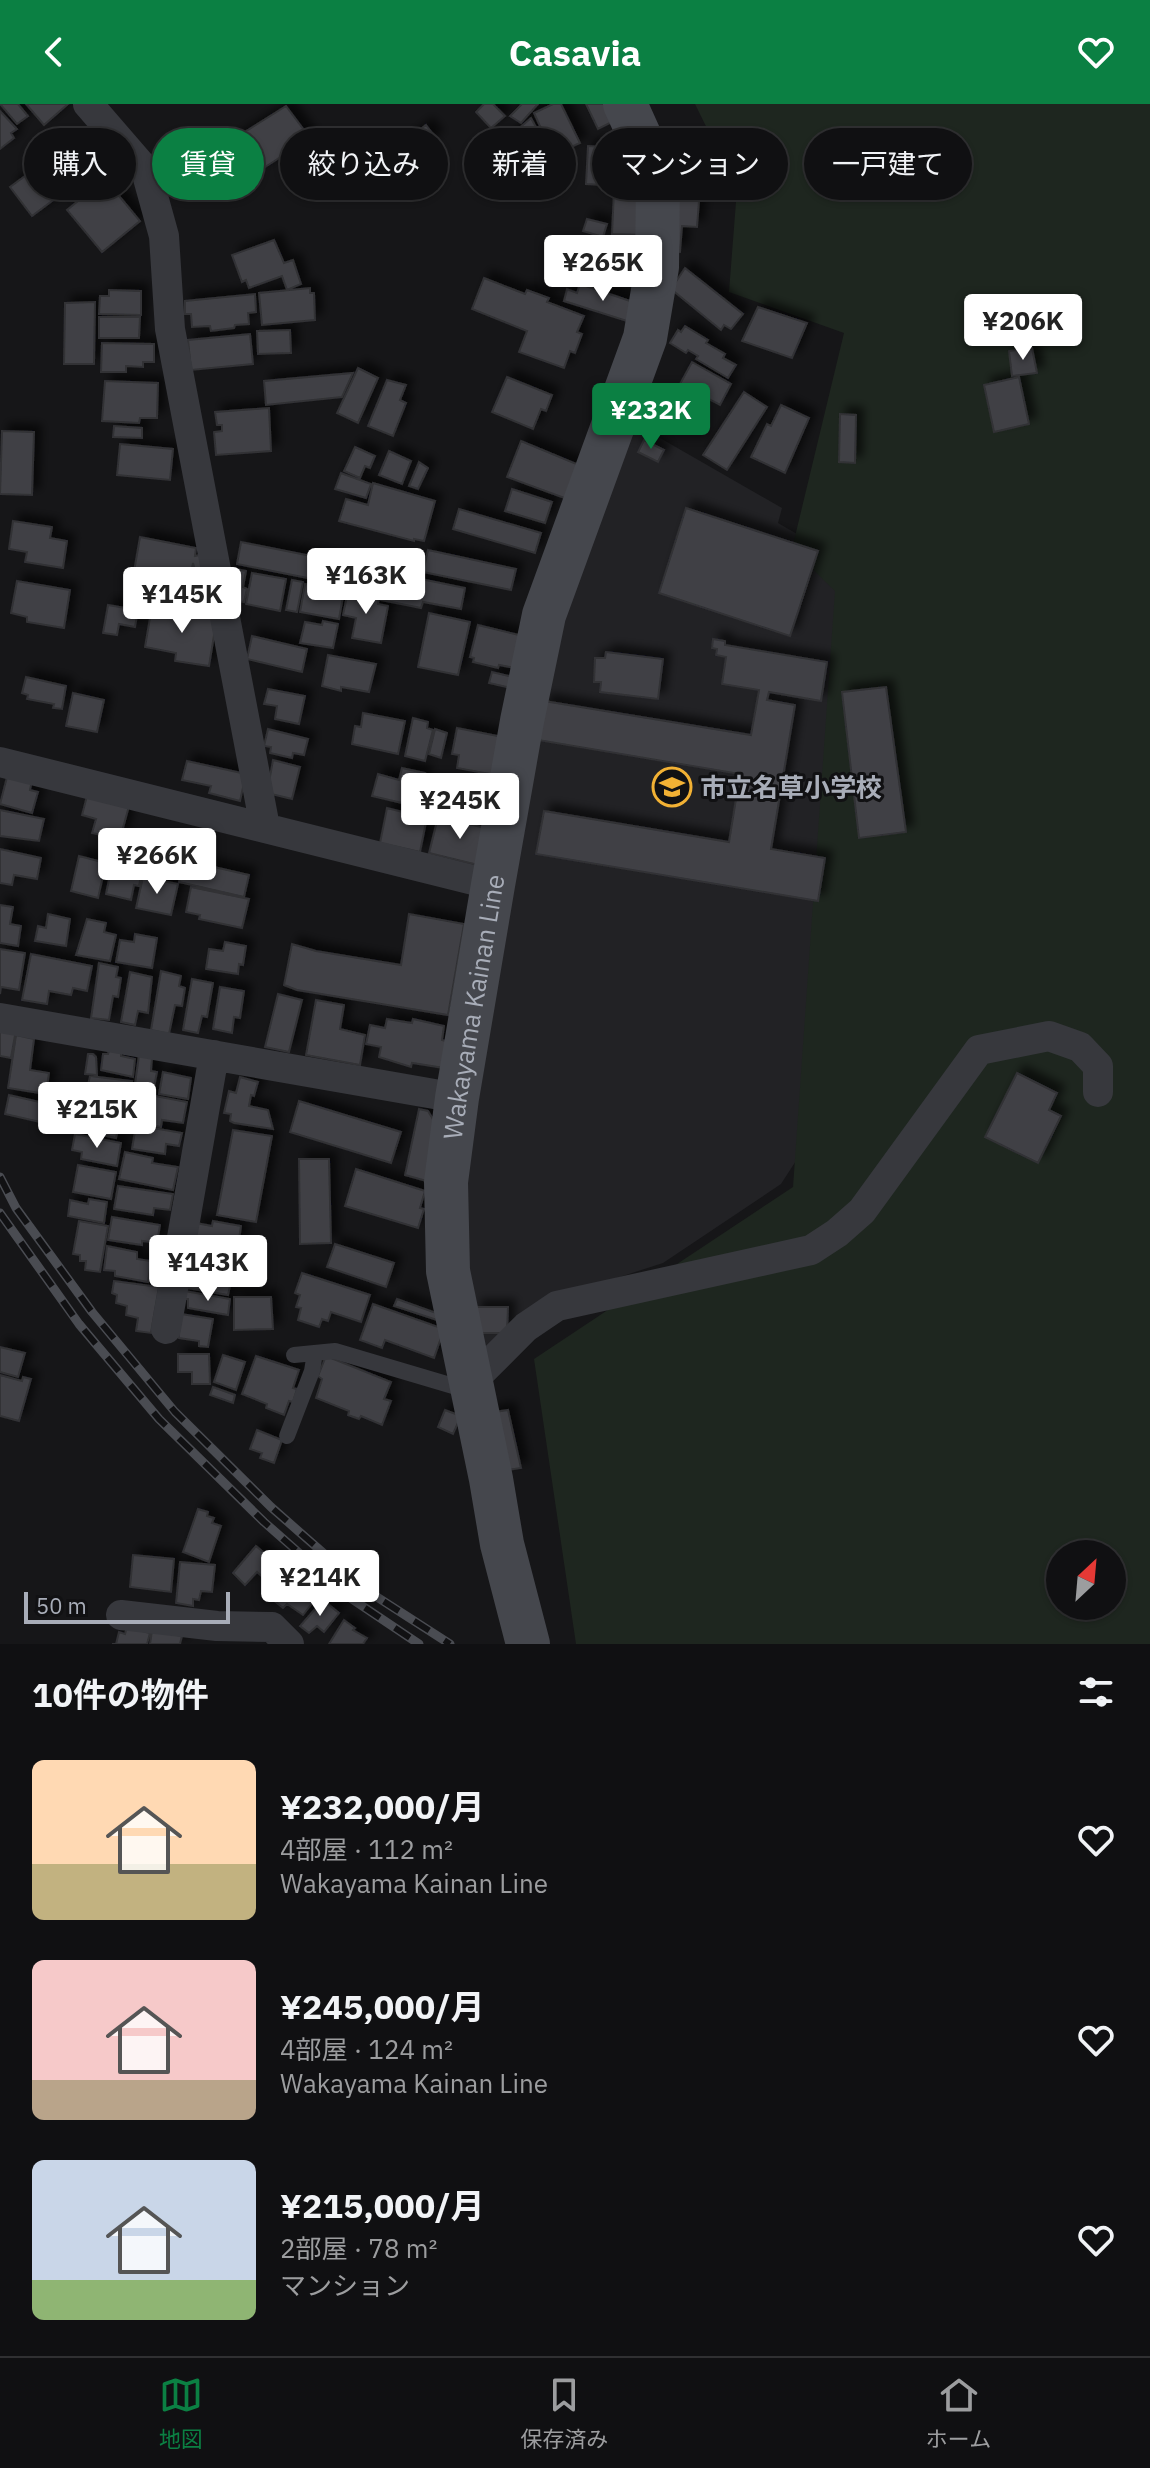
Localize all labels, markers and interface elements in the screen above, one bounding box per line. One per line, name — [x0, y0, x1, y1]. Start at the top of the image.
text: Casavia — [509, 29, 641, 76]
icon: back — [32, 30, 76, 74]
icon: heart — [1074, 30, 1118, 74]
chip: 購入 — [24, 128, 136, 200]
chip: 賃貸 — [152, 128, 264, 200]
chip: 絞り込み — [280, 128, 448, 200]
chip: 新着 — [464, 128, 576, 200]
chip: マンション — [592, 128, 788, 200]
chip: 一戸建て — [804, 128, 972, 200]
pin: ¥265K — [547, 235, 659, 303]
text: ¥265K — [562, 244, 644, 278]
pin: ¥206K — [967, 294, 1079, 362]
text: ¥206K — [982, 303, 1064, 337]
pin: ¥232K — [595, 383, 707, 451]
text: ¥232K — [610, 392, 692, 426]
pin: ¥163K — [310, 548, 422, 616]
text: ¥163K — [325, 557, 407, 591]
pin: ¥145K — [126, 567, 238, 635]
text: ¥145K — [141, 576, 223, 610]
school or university icon: 市立名草小学校 — [651, 766, 693, 808]
place label: 市立名草小学校 — [700, 770, 882, 804]
pin: ¥245K — [404, 773, 516, 841]
text: ¥245K — [419, 782, 501, 816]
pin: ¥266K — [101, 828, 213, 896]
text: ¥266K — [116, 837, 198, 871]
street label: Wakayama Kainan Line — [435, 872, 512, 1141]
pin: ¥215K — [41, 1082, 153, 1150]
text: ¥215K — [56, 1091, 138, 1125]
pin: ¥143K — [152, 1235, 264, 1303]
text: ¥143K — [167, 1244, 249, 1278]
north arrow — [1046, 1540, 1126, 1620]
map controls — [1046, 1540, 1126, 1620]
pin: ¥214K — [264, 1550, 376, 1618]
text: ¥214K — [279, 1559, 361, 1593]
scale bar — [24, 1588, 230, 1624]
text: 50 m — [36, 1591, 87, 1620]
icon: filters — [1074, 1670, 1118, 1714]
text: 10件の物件 — [32, 1672, 209, 1716]
text: ¥232,000/月 — [280, 1784, 485, 1828]
icon: home — [96, 1792, 192, 1888]
icon: heart — [1074, 1818, 1118, 1862]
text: 4部屋 · 112 m² — [280, 1832, 453, 1866]
text: Wakayama Kainan Line — [280, 1866, 548, 1900]
text: ¥245,000/月 — [280, 1984, 485, 2028]
icon: home — [96, 1992, 192, 2088]
icon: heart — [1074, 2018, 1118, 2062]
text: 4部屋 · 124 m² — [280, 2032, 453, 2066]
text: Wakayama Kainan Line — [280, 2066, 548, 2100]
text: ¥215,000/月 — [280, 2183, 485, 2227]
icon: home — [96, 2192, 192, 2288]
icon: heart — [1074, 2218, 1118, 2262]
text: 2部屋 · 78 m² — [280, 2231, 437, 2265]
text: マンション — [280, 2268, 410, 2302]
tab: 地図 — [159, 2373, 203, 2453]
tab: 保存済み — [520, 2373, 608, 2453]
tab: ホーム — [926, 2373, 991, 2453]

